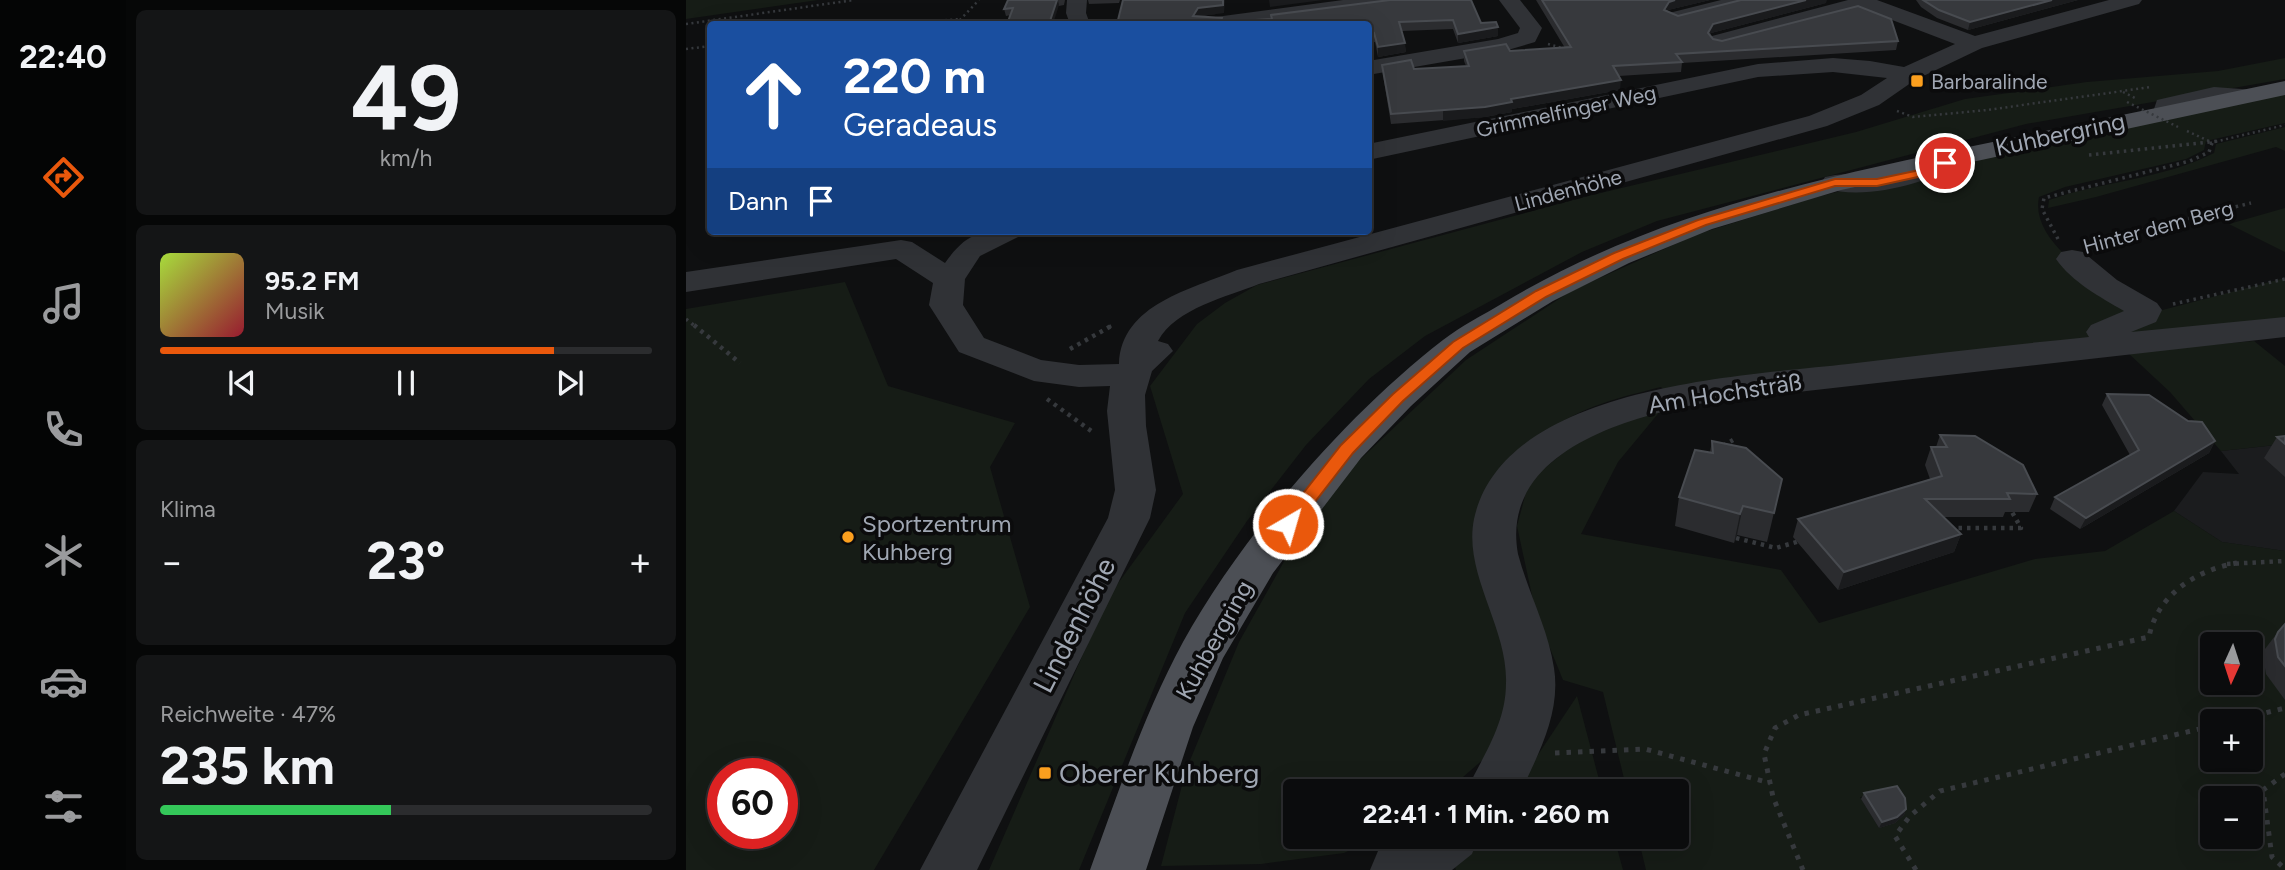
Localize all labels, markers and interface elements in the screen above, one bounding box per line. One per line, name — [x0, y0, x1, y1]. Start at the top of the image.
text: 22:40 — [19, 38, 107, 76]
text: 49 — [351, 44, 461, 153]
text: 220 m — [843, 46, 986, 105]
icon: ahead — [728, 49, 819, 140]
place label: Barbaralinde — [1931, 69, 2047, 94]
marker: Barbaralinde — [1909, 73, 1925, 89]
street label: Grimmelfinger Weg — [1474, 80, 1658, 142]
text: Geradeaus — [843, 106, 997, 144]
street label: Kuhbergring — [1992, 106, 2128, 162]
pin — [1915, 133, 1975, 193]
text: km/h — [380, 144, 432, 172]
icon: arrive — [1926, 144, 1964, 182]
icon: directions — [39, 153, 88, 202]
street label: Lindenhöhe — [1512, 164, 1624, 216]
icon: arrive — [802, 182, 840, 220]
text: Dann — [728, 185, 788, 217]
street label: Hinter dem Berg — [2080, 195, 2236, 259]
text: 95.2 FM — [265, 265, 360, 297]
icon: music — [39, 279, 88, 328]
text: Musik — [265, 297, 325, 325]
icon: previous — [223, 364, 261, 402]
icon: pause — [387, 364, 425, 402]
icon: next — [551, 364, 589, 402]
street label: Am Hochsträß — [1646, 367, 1804, 419]
icon: phone — [39, 405, 88, 454]
position arrow — [1251, 487, 1325, 561]
text: Klima — [160, 495, 216, 523]
place label: Sportzentrum Kuhberg — [862, 509, 1011, 566]
marker: Sportzentrum Kuhberg — [840, 529, 856, 545]
text: 23° — [367, 530, 445, 592]
icon: climate — [39, 531, 88, 580]
text: − — [160, 539, 184, 585]
text: + — [628, 539, 652, 585]
street label: Lindenhöhe — [1026, 552, 1122, 698]
street label: Kuhbergring — [1169, 575, 1259, 705]
north arrow — [2200, 632, 2263, 695]
map controls — [2200, 632, 2263, 849]
icon: car — [39, 657, 88, 706]
text: Reichweite · 47% — [160, 700, 336, 728]
button: + — [2200, 709, 2263, 772]
text: 235 km — [160, 735, 335, 797]
place label: Oberer Kuhberg — [1059, 756, 1259, 790]
speed limit sign: 60 — [707, 758, 798, 849]
marker: Oberer Kuhberg — [1037, 765, 1053, 781]
icon: filters — [39, 782, 88, 831]
button: − — [2200, 786, 2263, 849]
text: 22:41 · 1 Min. · 260 m — [1363, 798, 1609, 830]

